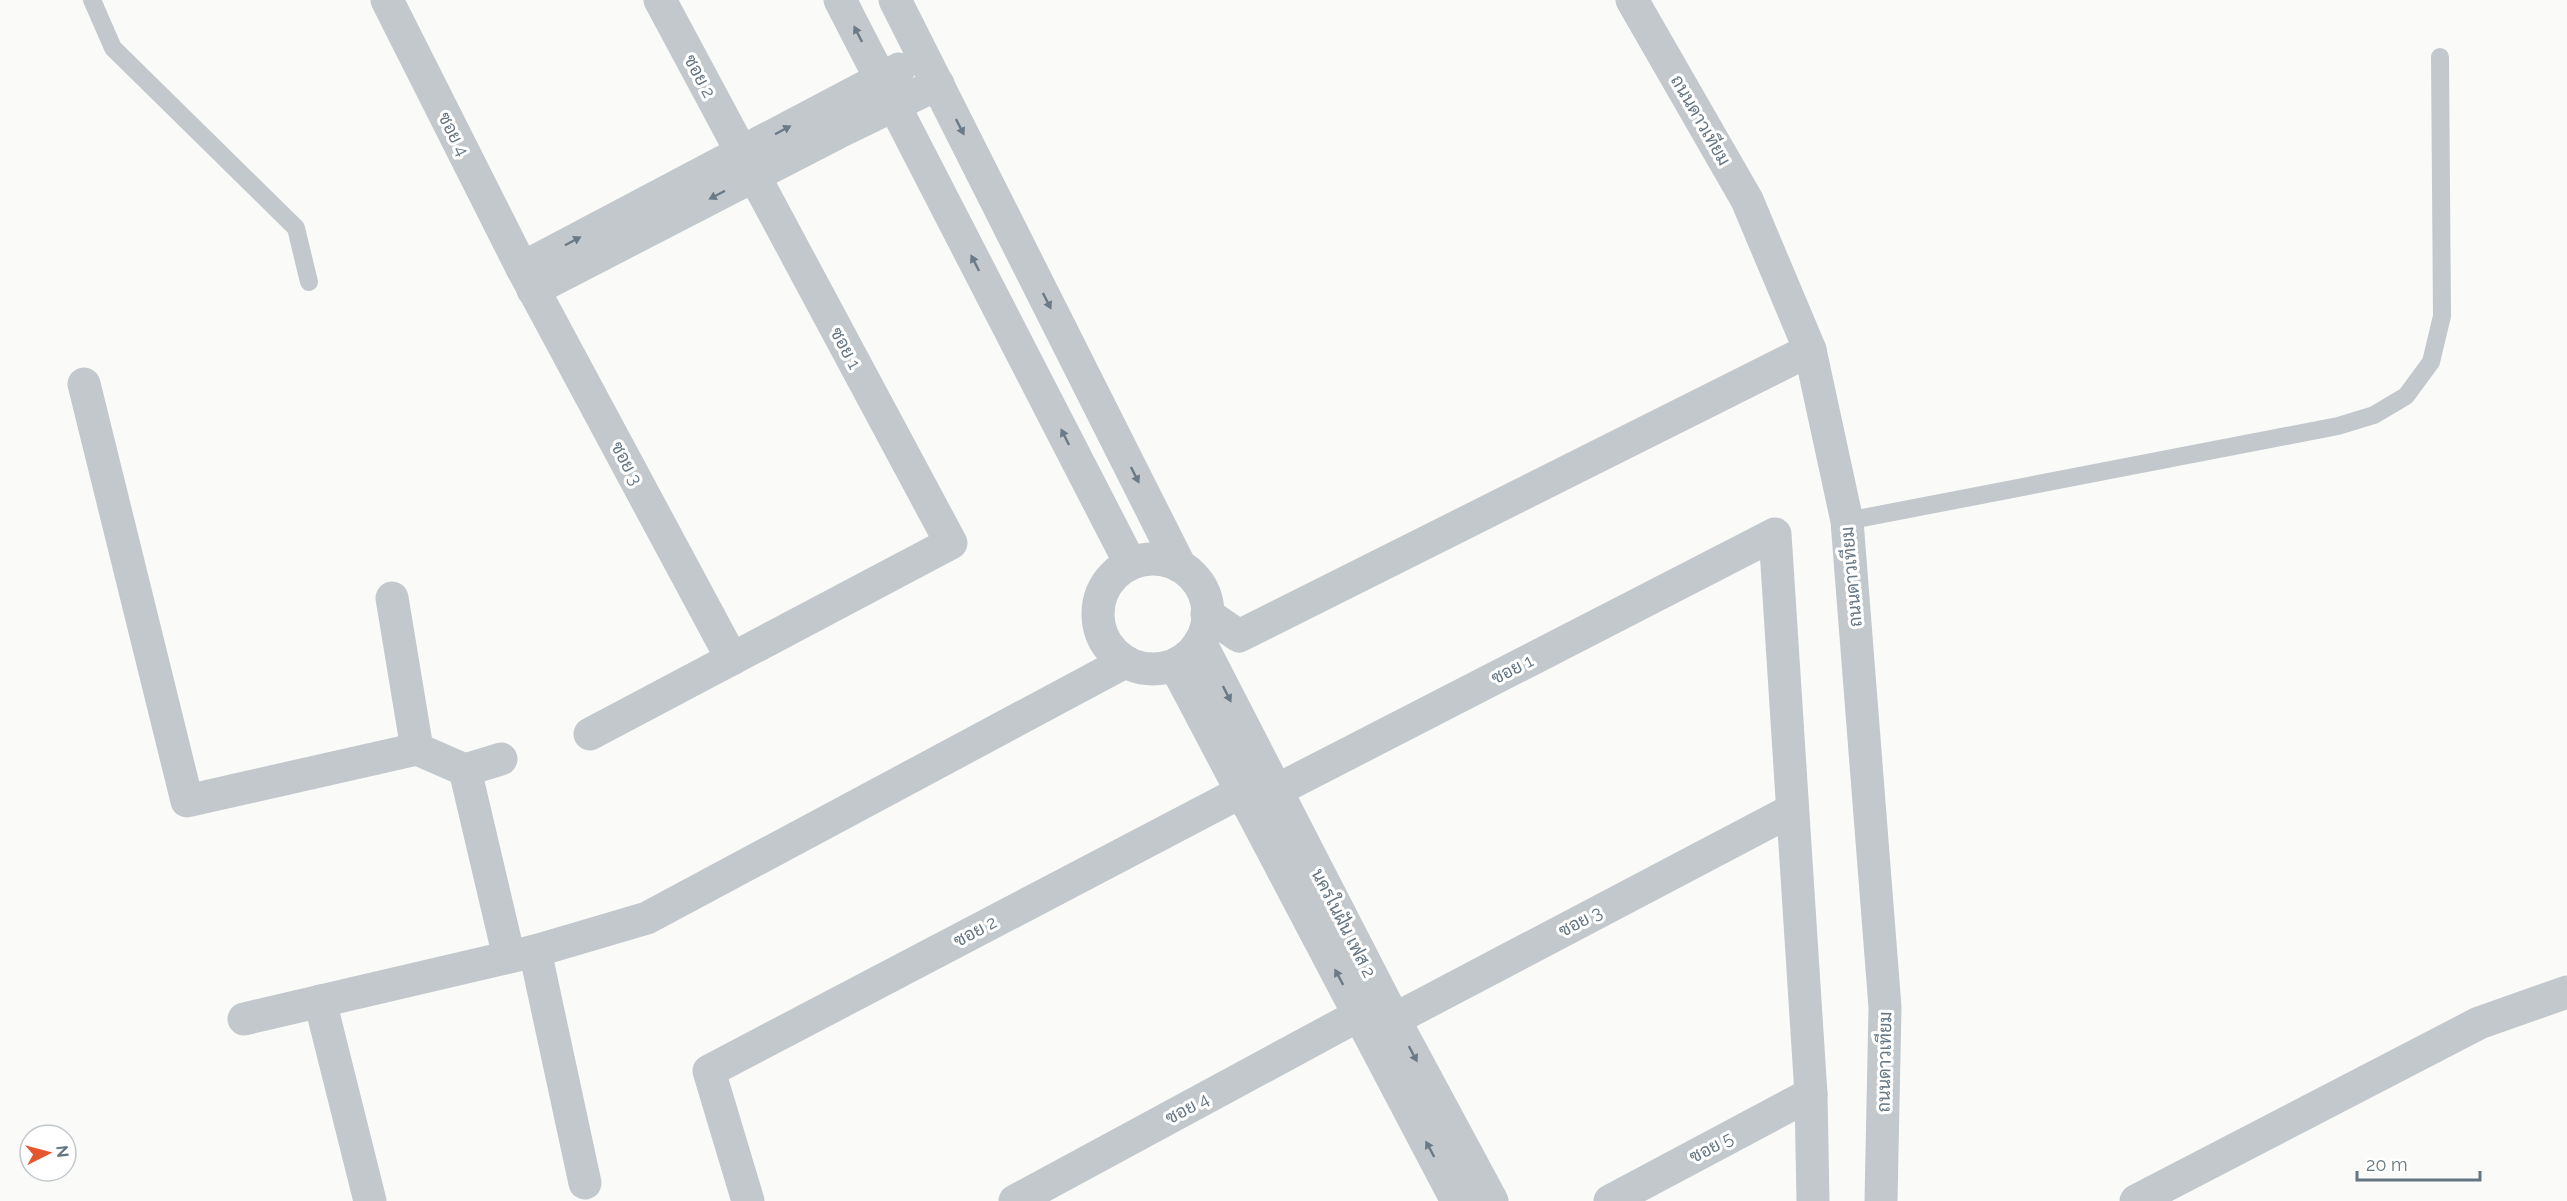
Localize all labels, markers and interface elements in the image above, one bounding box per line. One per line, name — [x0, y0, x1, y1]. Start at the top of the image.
one-way arrow — [853, 25, 862, 42]
street label: ซอย 2 — [680, 51, 720, 101]
street label: ถนนดาวเทียม — [1667, 70, 1737, 169]
street label: ซอย 4 — [434, 109, 474, 160]
one-way arrow — [954, 118, 964, 136]
one-way arrow — [775, 125, 792, 135]
one-way arrow — [708, 190, 725, 200]
one-way arrow — [565, 236, 582, 246]
one-way arrow — [970, 255, 980, 272]
one-way arrow — [1042, 293, 1052, 310]
street label: ซอย 1 — [826, 324, 866, 373]
one-way arrow — [1060, 428, 1070, 445]
street label: ซอย 3 — [607, 438, 647, 488]
one-way arrow — [1130, 467, 1139, 484]
street label: ถนนดาวเทียม — [1834, 526, 1866, 628]
street label: ซอย 1 — [1488, 649, 1537, 688]
one-way arrow — [1222, 686, 1232, 703]
street label: นครในฝัน เฟส 2 — [1308, 864, 1382, 981]
street label: ซอย 3 — [1555, 901, 1605, 941]
street label: ซอย 2 — [950, 911, 1000, 951]
one-way arrow — [1334, 968, 1344, 985]
street label: ถนนดาวเทียม — [1871, 1011, 1895, 1113]
one-way arrow — [1408, 1046, 1418, 1063]
street label: ซอย 4 — [1162, 1088, 1213, 1128]
north arrow — [18, 1123, 78, 1183]
street label: ซอย 5 — [1686, 1127, 1737, 1167]
one-way arrow — [1425, 1141, 1434, 1158]
text: N — [52, 1144, 73, 1159]
scale bar — [2357, 1144, 2480, 1182]
text: 20 m — [2366, 1154, 2408, 1175]

